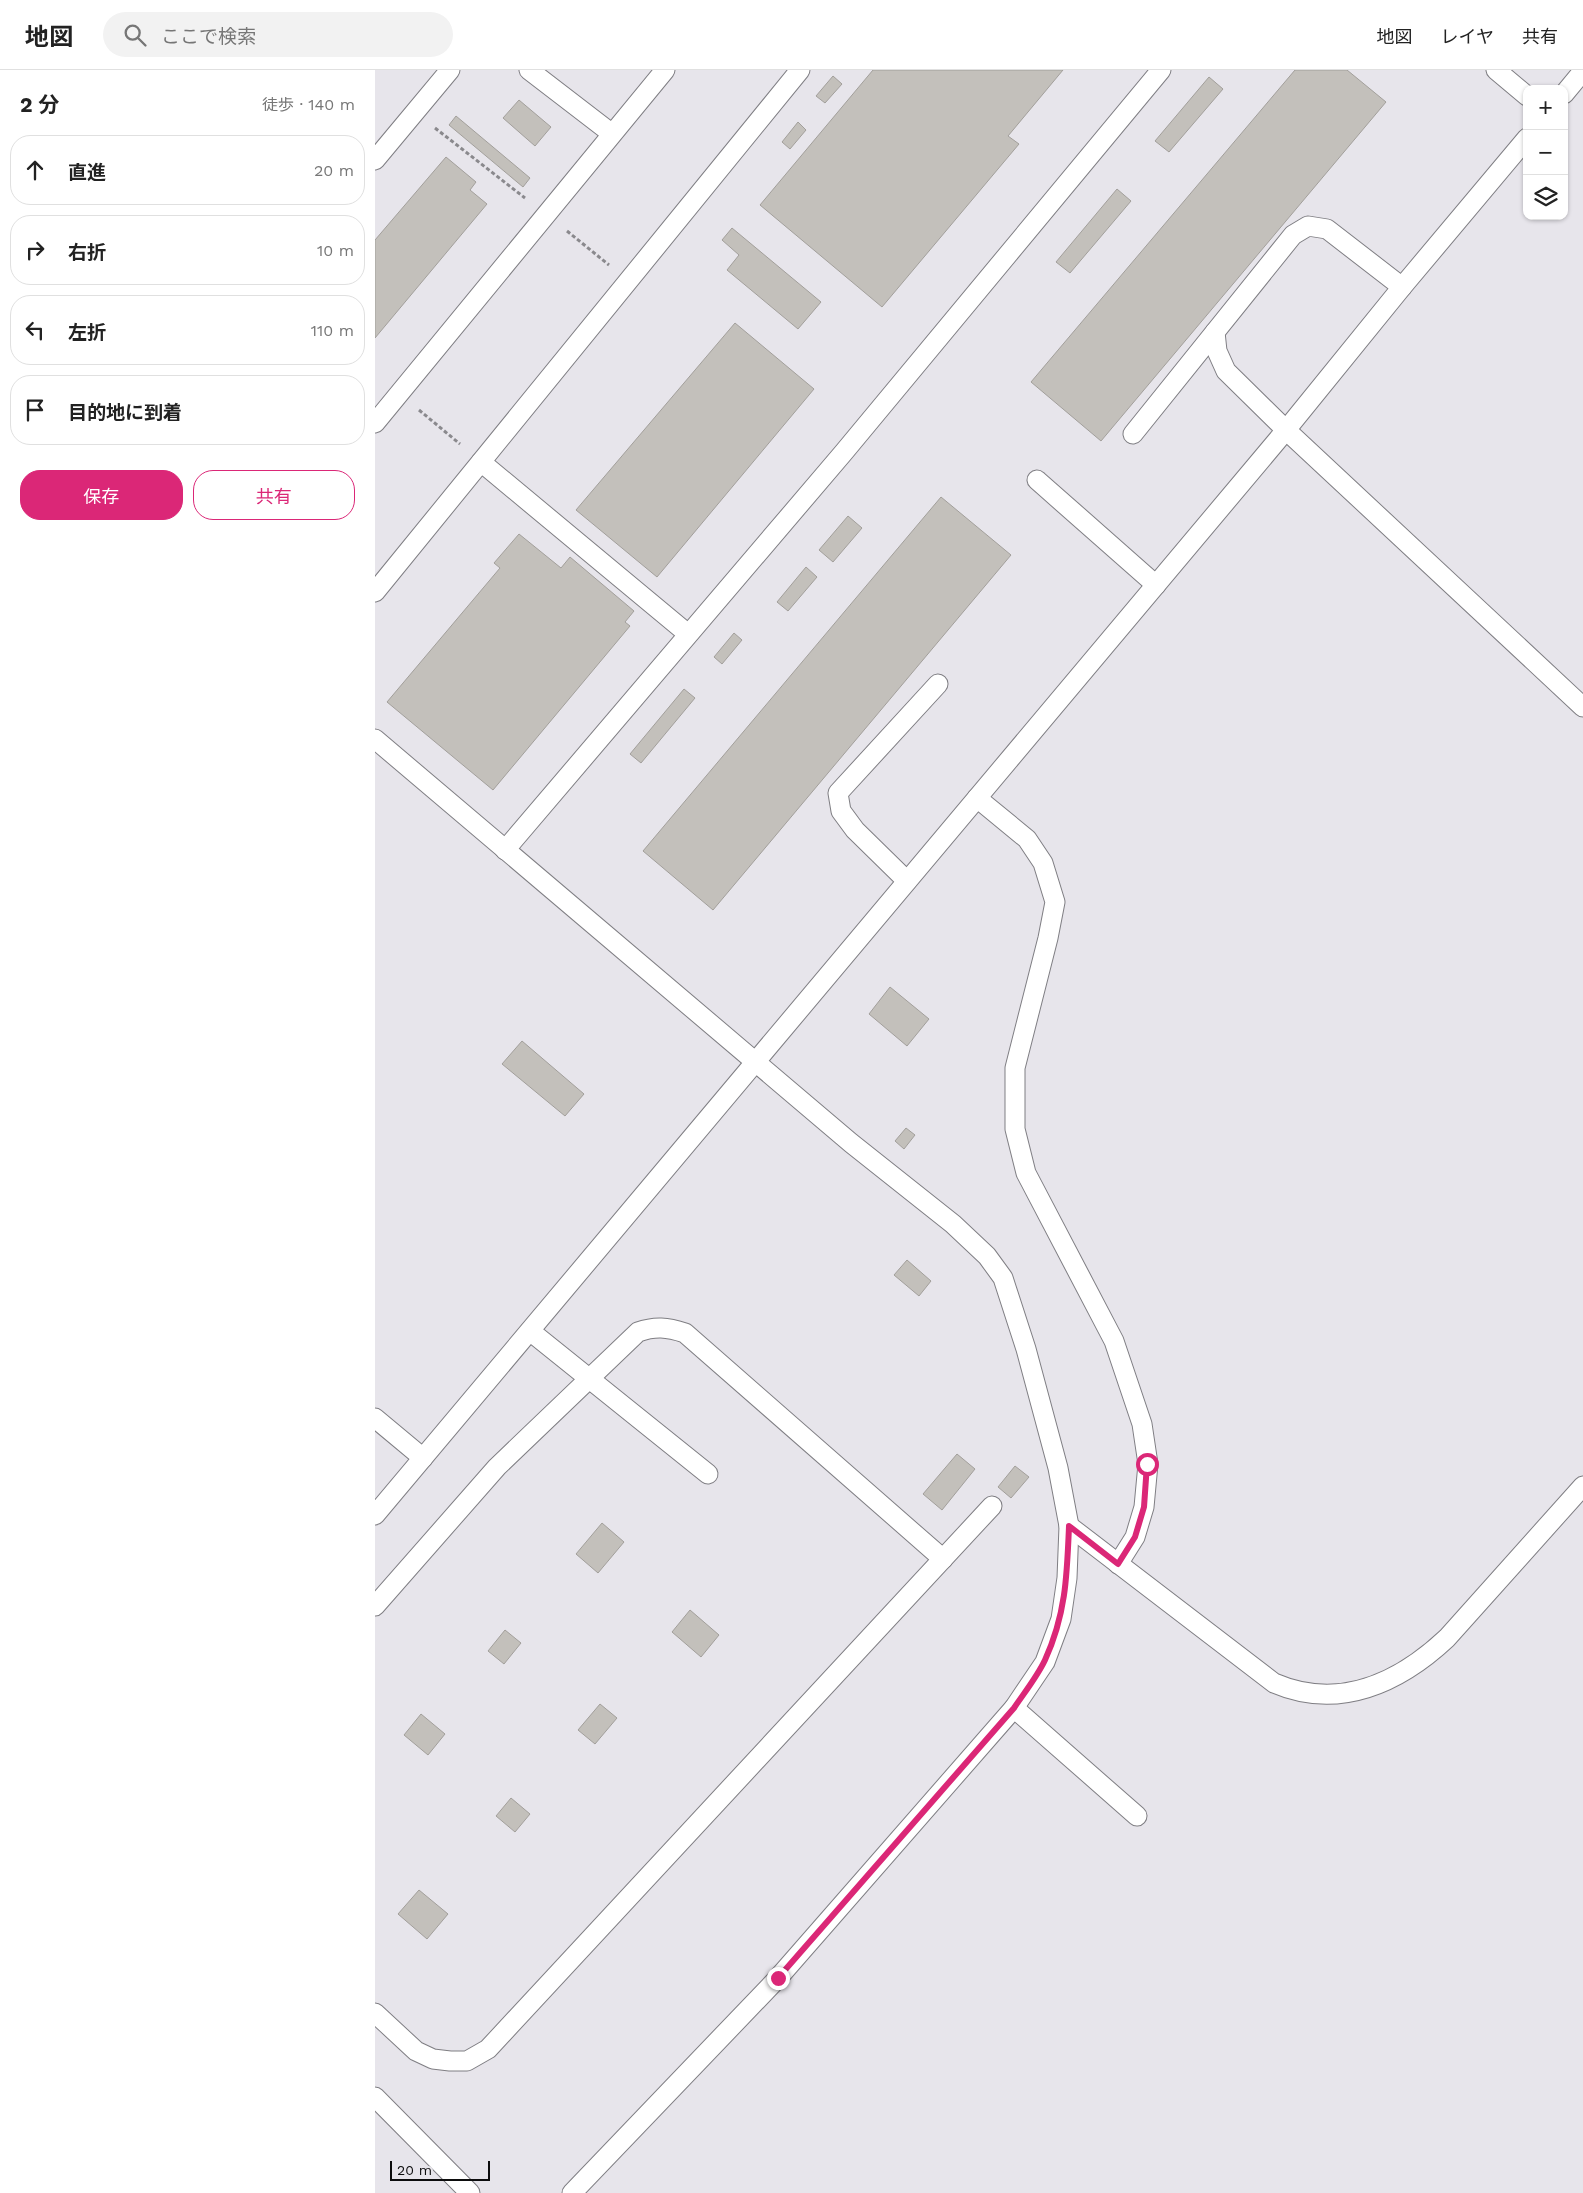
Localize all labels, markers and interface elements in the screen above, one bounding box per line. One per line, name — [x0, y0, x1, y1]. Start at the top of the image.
search box — [103, 12, 453, 57]
icon: search — [121, 21, 149, 49]
text: 地図 — [25, 23, 73, 51]
text: ここで検索 — [161, 25, 256, 48]
text: 地図 — [1377, 26, 1413, 47]
text: レイヤ — [1441, 26, 1494, 47]
text: 共有 — [1522, 26, 1558, 47]
map controls — [1523, 85, 1568, 220]
button: + — [1523, 85, 1568, 130]
text: 2 分 — [20, 92, 60, 117]
text: 徒歩 · 140 m — [262, 95, 355, 114]
button: − — [1523, 130, 1568, 175]
icon: ahead — [21, 156, 49, 184]
text: 直進 — [68, 161, 106, 184]
text: 20 m — [314, 161, 354, 180]
button: layers — [1523, 175, 1568, 220]
icon: right — [21, 236, 49, 264]
text: 右折 — [68, 241, 106, 264]
text: 10 m — [317, 241, 354, 260]
icon: left — [21, 316, 49, 344]
text: 左折 — [68, 321, 106, 344]
text: 110 m — [311, 321, 354, 340]
icon: arrive — [21, 396, 49, 424]
text: 目的地に到着 — [68, 401, 182, 424]
button: 保存 — [20, 470, 183, 520]
button: 共有 — [193, 470, 355, 520]
route start — [1136, 1453, 1159, 1476]
route end — [767, 1967, 790, 1990]
scale bar — [390, 2158, 490, 2181]
text: 20 m — [397, 2162, 432, 2178]

